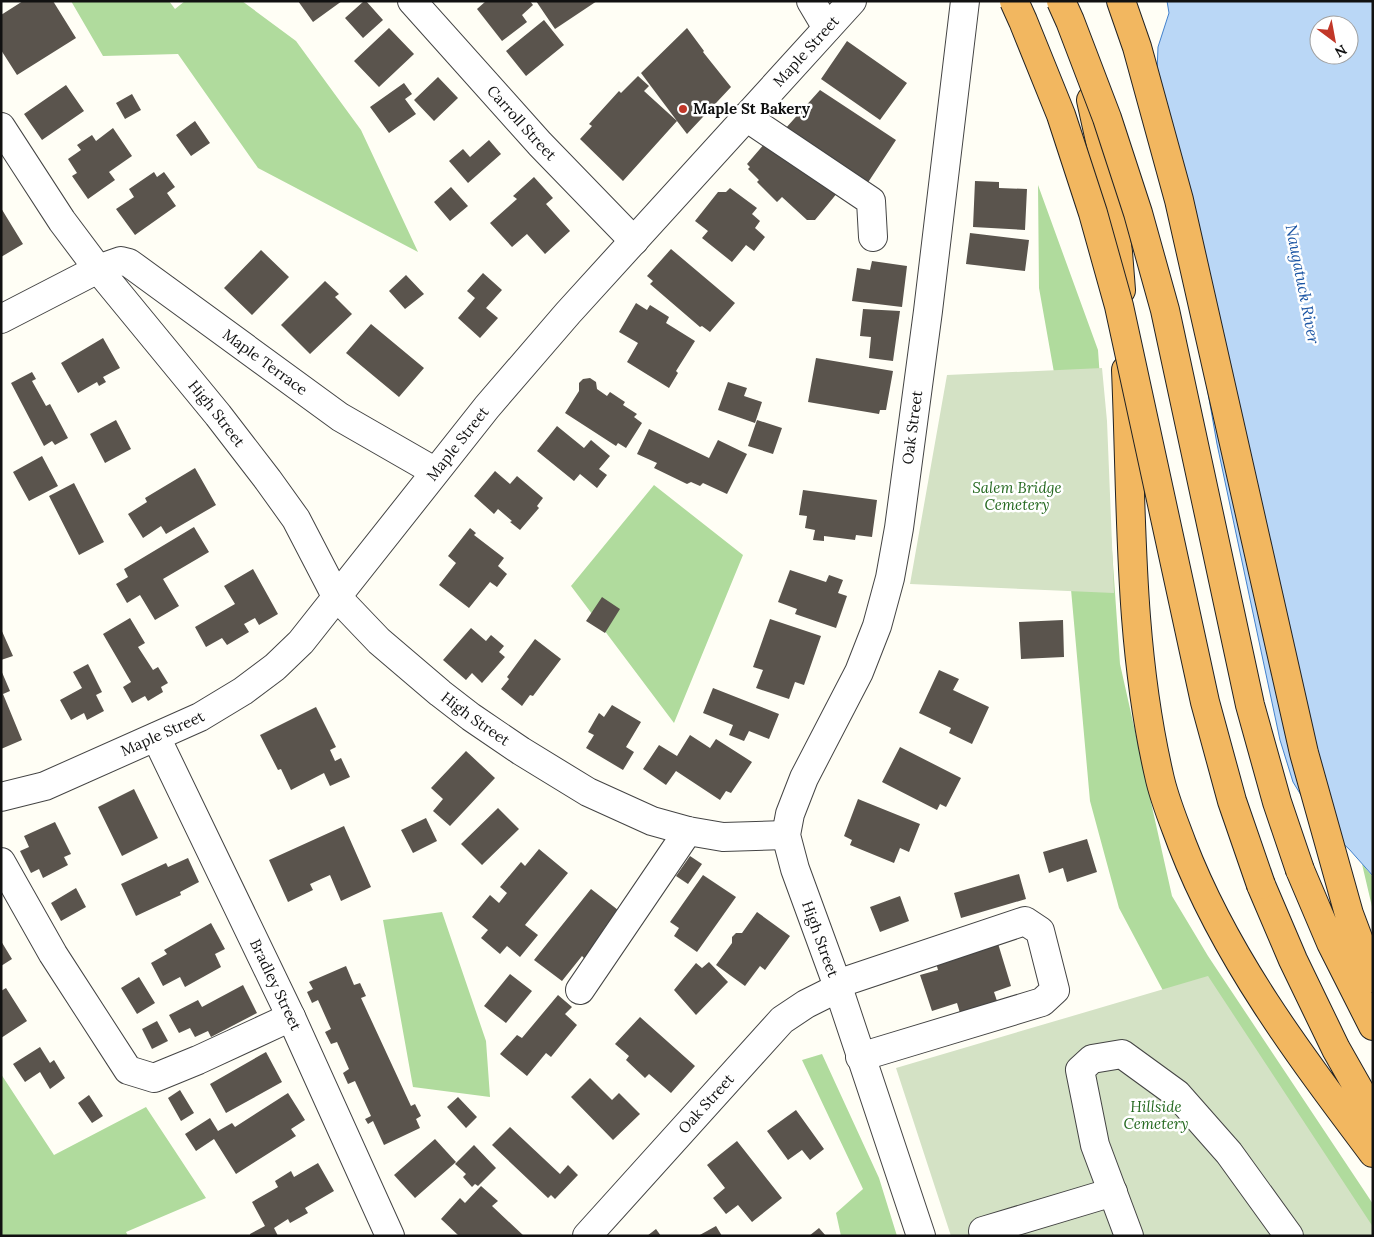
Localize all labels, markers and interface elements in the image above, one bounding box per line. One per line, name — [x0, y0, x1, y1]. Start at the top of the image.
street label: Maple Street — [769, 11, 843, 90]
north arrow — [1309, 15, 1359, 65]
text: N — [1331, 41, 1350, 62]
street label: Carroll Street — [483, 81, 561, 164]
place label: Maple St Bakery — [693, 99, 811, 118]
marker: Maple St Bakery — [677, 103, 689, 115]
water label: Naugatuck River — [1282, 223, 1325, 346]
street label: Maple Terrace — [219, 325, 311, 399]
street label: High Street — [184, 376, 249, 451]
street label: Oak Street — [898, 389, 926, 465]
street label: Maple Street — [422, 403, 493, 484]
park label: Salem Bridge Cemetery — [972, 478, 1062, 514]
street label: High Street — [437, 687, 514, 750]
street label: Maple Street — [118, 706, 208, 760]
street label: High Street — [798, 898, 843, 980]
street label: Bradley Street — [246, 936, 306, 1033]
street label: Oak Street — [674, 1069, 738, 1137]
park label: Hillside Cemetery — [1123, 1097, 1189, 1133]

